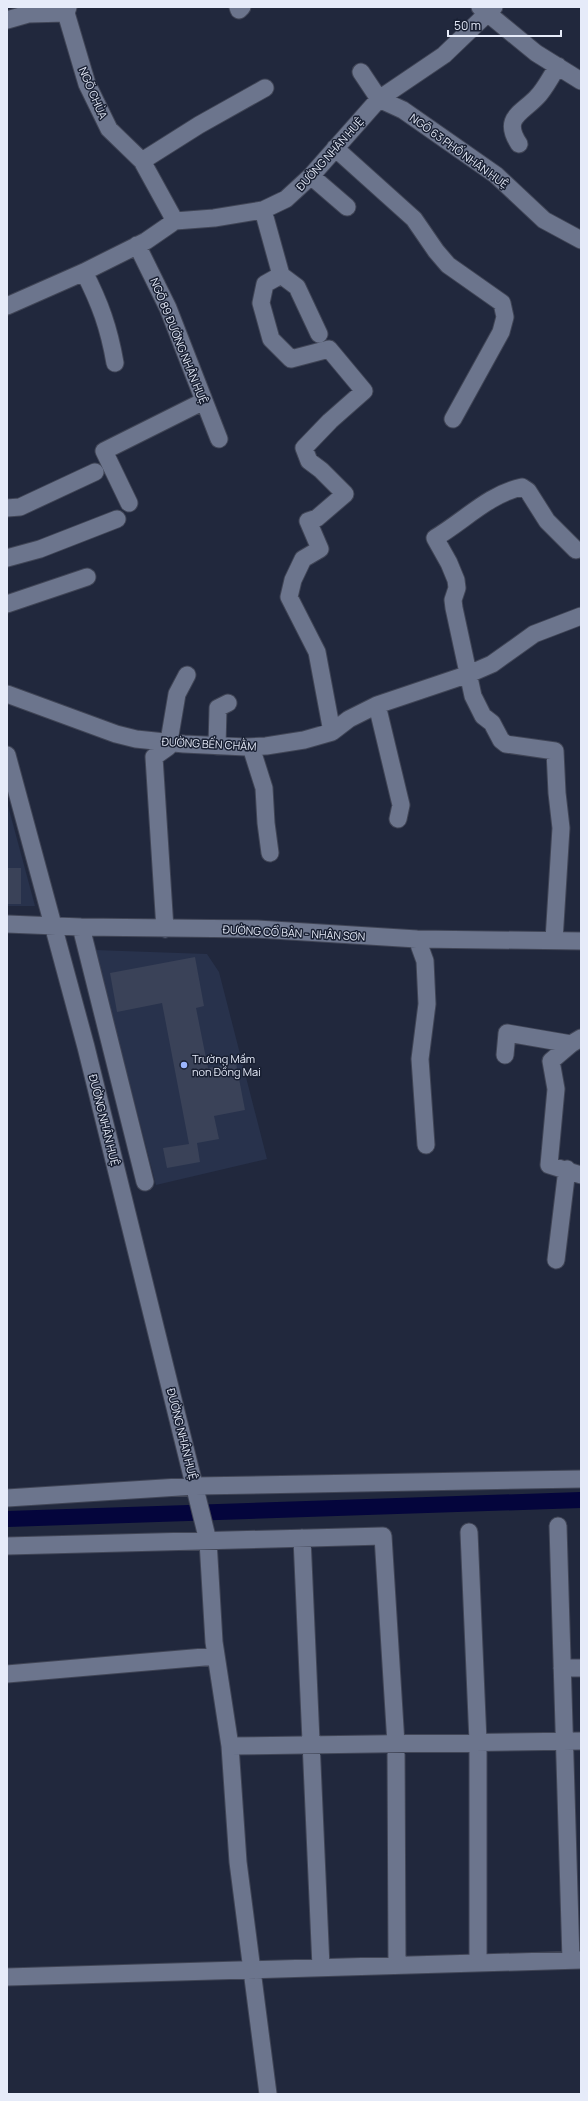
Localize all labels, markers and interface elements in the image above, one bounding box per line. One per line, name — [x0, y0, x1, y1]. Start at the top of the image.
scale bar — [448, 12, 561, 38]
text: 50 m — [454, 17, 481, 34]
street label: NGÕ CHÙA — [76, 64, 111, 121]
street label: NGÕ 63 PHỐ NHÂN HUỆ — [407, 110, 512, 191]
street label: ĐƯỜNG NHÂN HUỆ — [293, 114, 367, 194]
street label: NGÕ 89 ĐƯỜNG NHÂN HUỆ — [147, 276, 212, 406]
street label: ĐƯỜNG BẾN CHẰM — [161, 734, 257, 753]
street label: ĐƯỜNG CỔ BẢN - NHÂN SƠN — [222, 921, 366, 944]
place label: Trường Mầm non Đồng Mai — [192, 1051, 261, 1079]
marker: Trường Mầm non Đồng Mai — [179, 1060, 189, 1070]
street label: ĐƯỜNG NHÂN HUỆ — [86, 1073, 123, 1167]
street label: ĐƯỜNG NHÂN HUỆ — [164, 1387, 201, 1481]

